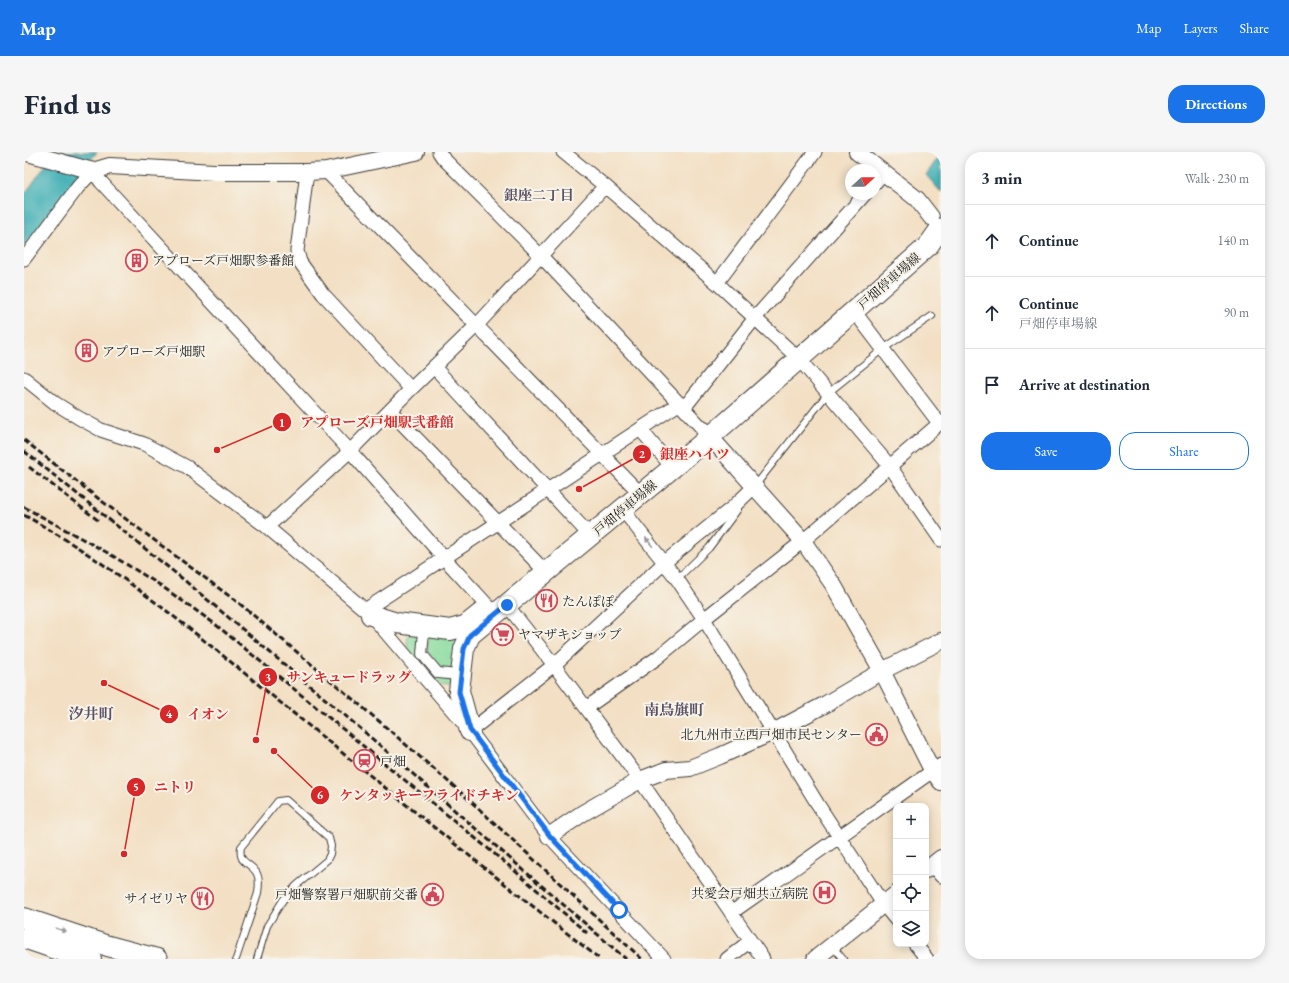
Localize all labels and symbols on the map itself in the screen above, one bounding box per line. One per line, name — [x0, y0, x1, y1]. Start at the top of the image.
north arrow — [845, 164, 881, 200]
district label: 銀座二丁目 — [504, 186, 574, 204]
building icon: アプローズ戸畑駅参番館 — [123, 247, 149, 273]
street label: 戸畑停車場線 — [854, 249, 924, 313]
place label: アプローズ戸畑駅参番館 — [152, 252, 294, 269]
building icon: アプローズ戸畑駅 — [73, 338, 99, 364]
place label: アプローズ戸畑駅 — [102, 343, 205, 360]
callout: アプローズ戸畑駅弐番館 — [272, 409, 462, 435]
text: アプローズ戸畑駅弐番館 — [300, 413, 454, 431]
text: 1 — [279, 415, 285, 431]
callout: 銀座ハイツ — [632, 441, 738, 467]
text: 銀座ハイツ — [660, 445, 730, 463]
text: 2 — [639, 446, 646, 462]
street label: 戸畑停車場線 — [590, 476, 660, 540]
one-way arrow — [644, 537, 653, 548]
restaurant icon: たんぽぽ — [533, 588, 559, 614]
place label: たんぽぽ — [562, 593, 614, 610]
route end — [498, 596, 516, 614]
supermarket icon: ヤマザキショップ — [490, 621, 516, 647]
place label: ヤマザキショップ — [518, 626, 622, 643]
callout: サンキュードラッグ — [258, 664, 420, 690]
text: サンキュードラッグ — [286, 668, 412, 686]
text: 3 — [265, 669, 271, 685]
district label: 南鳥旗町 — [644, 700, 704, 719]
callout: イオン — [159, 701, 237, 727]
district label: 汐井町 — [68, 704, 114, 723]
text: イオン — [187, 705, 229, 723]
text: 4 — [166, 706, 173, 722]
public building icon: 北九州市立西戸畑市民センター — [864, 721, 890, 747]
place label: 北九州市立西戸畑市民センター — [681, 726, 862, 743]
station icon: 戸畑 — [352, 748, 378, 774]
place label: 戸畑 — [380, 753, 406, 770]
callout: ニトリ — [126, 774, 204, 800]
text: ニトリ — [154, 778, 196, 796]
text: 5 — [133, 779, 139, 795]
callout: ケンタッキーフライドチキン — [310, 782, 528, 808]
text: ケンタッキーフライドチキン — [339, 786, 519, 804]
text: 6 — [317, 787, 324, 803]
hospital icon: 共愛会戸畑共立病院 — [811, 880, 837, 906]
public building icon: 戸畑警察署戸畑駅前交番 — [420, 881, 446, 907]
restaurant icon: サイゼリヤ — [190, 885, 216, 911]
place label: 共愛会戸畑共立病院 — [691, 885, 808, 902]
place label: 戸畑警察署戸畑駅前交番 — [275, 886, 418, 903]
place label: サイゼリヤ — [125, 890, 188, 907]
route start — [610, 901, 628, 919]
one-way arrow — [55, 928, 67, 934]

